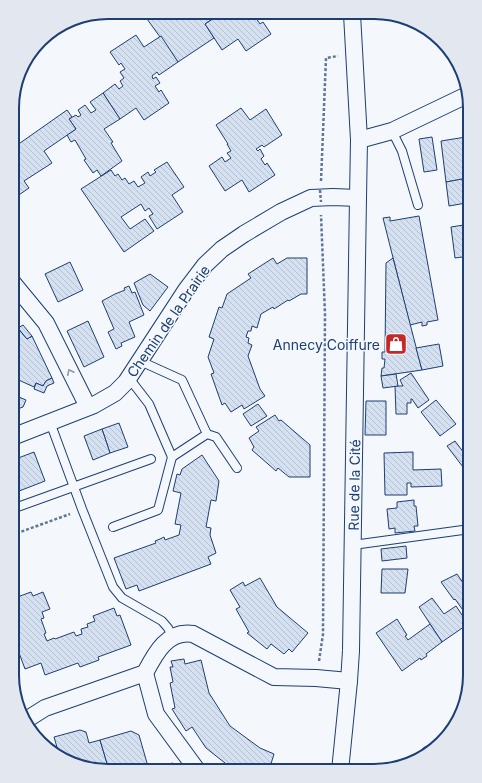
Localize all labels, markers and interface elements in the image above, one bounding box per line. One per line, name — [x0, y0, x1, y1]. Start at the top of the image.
street label: Chemin de la Prairie — [123, 262, 213, 380]
shop icon: Annecy Coiffure — [383, 331, 409, 357]
place label: Annecy Coiffure — [273, 336, 380, 353]
one-way arrow — [67, 369, 75, 377]
street label: Rue de la Cité — [345, 439, 363, 531]

